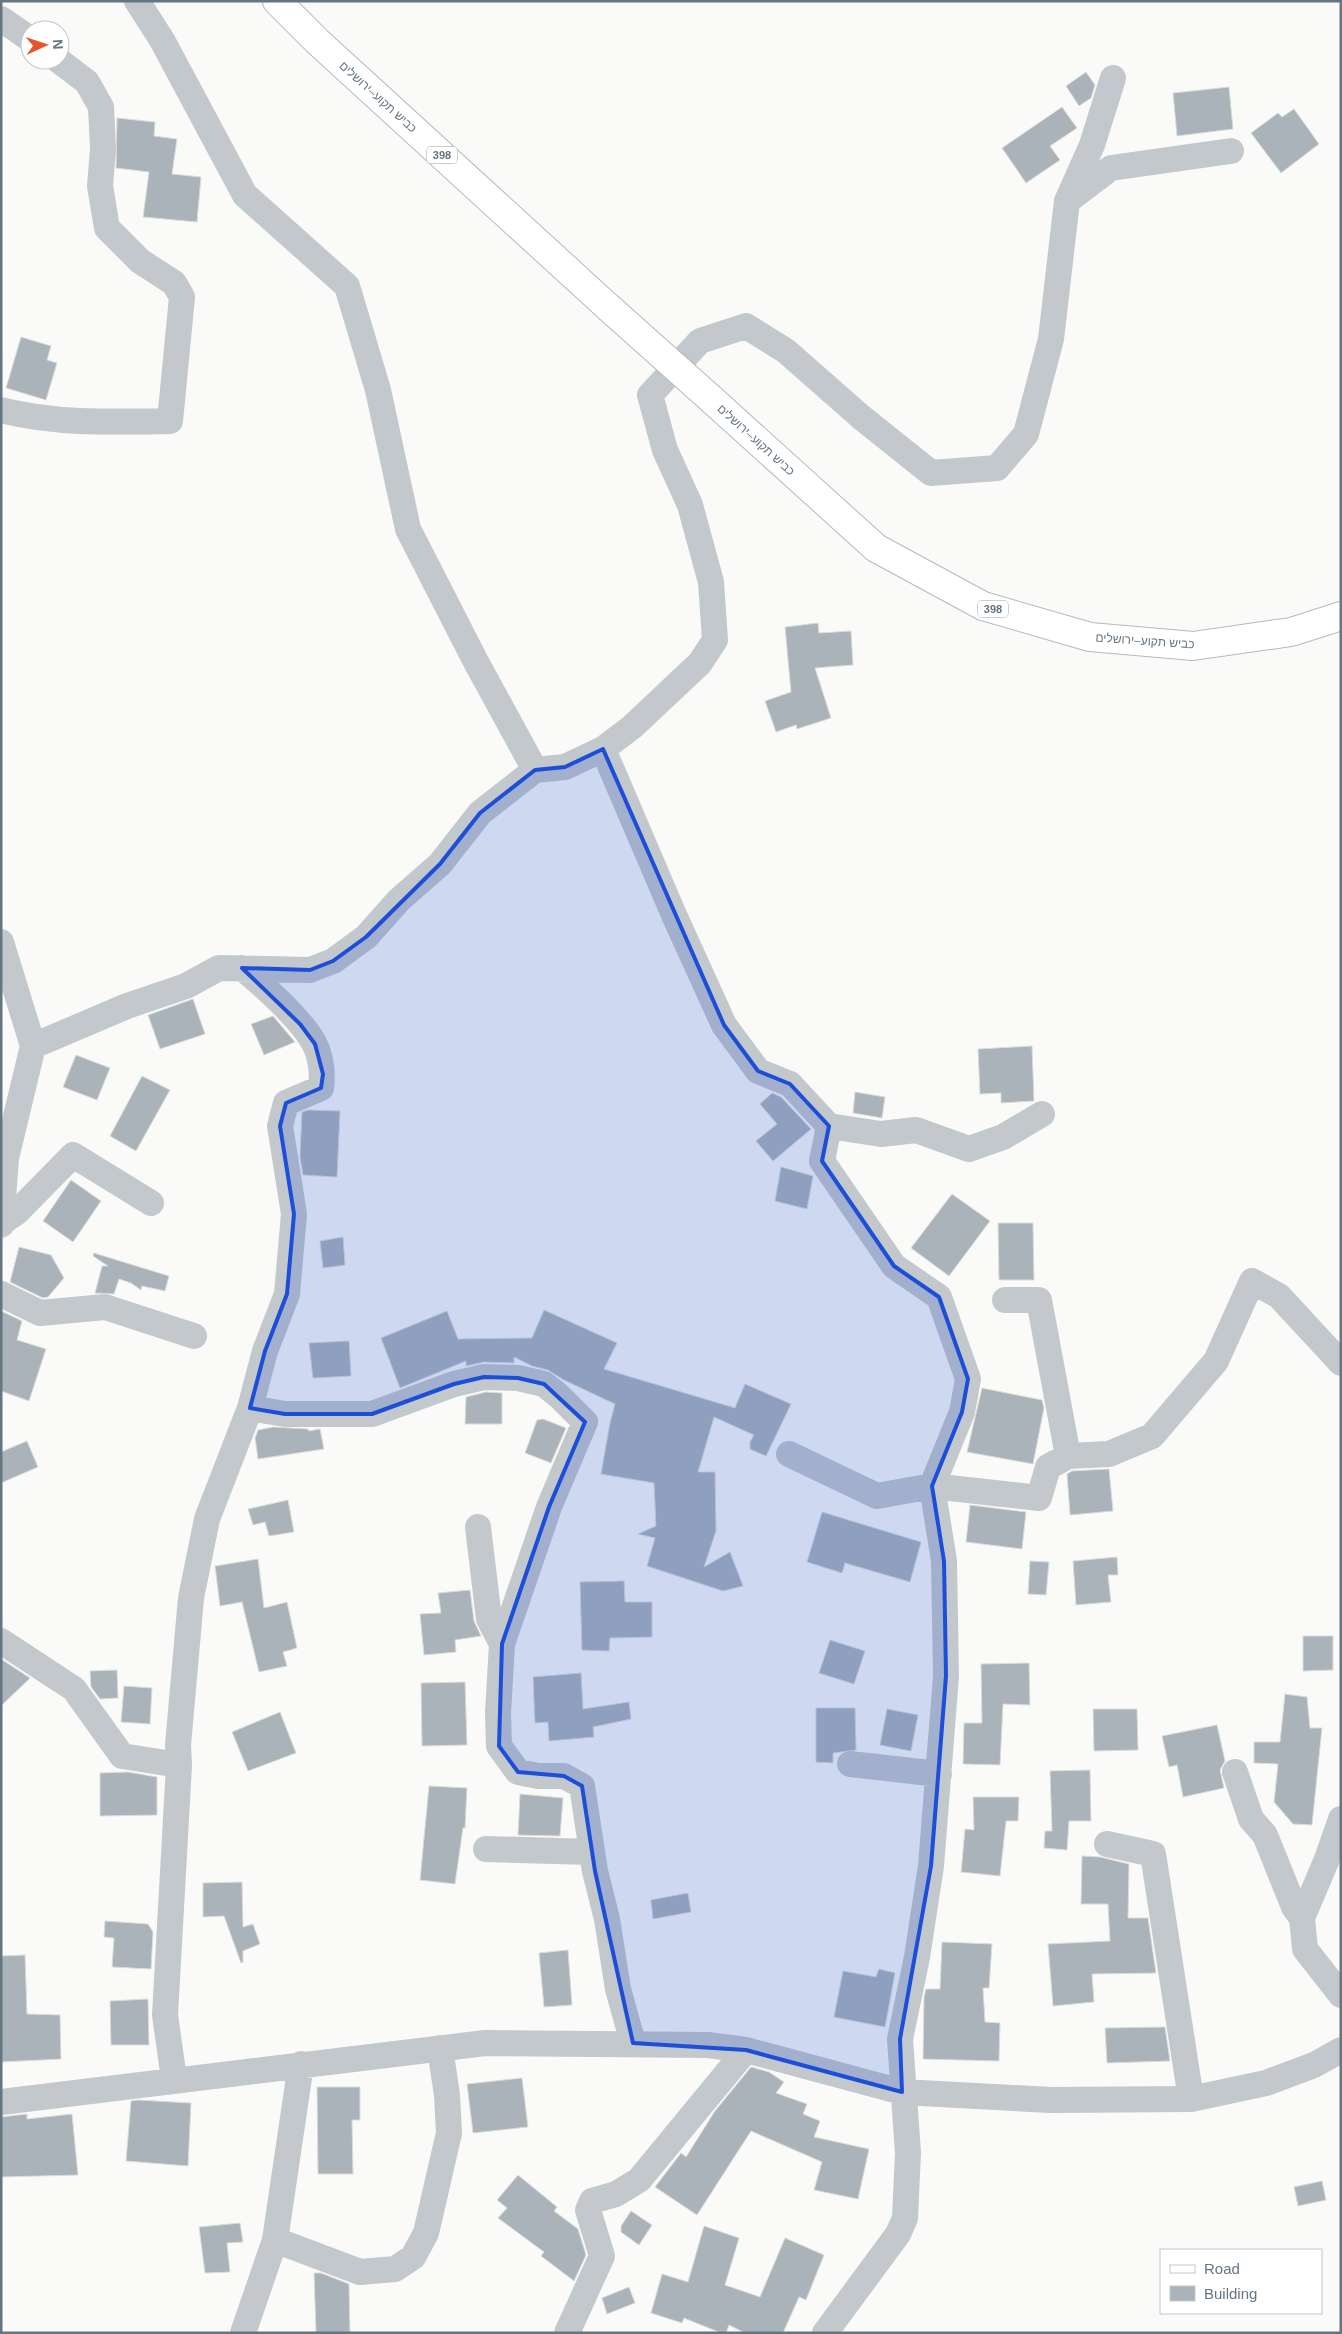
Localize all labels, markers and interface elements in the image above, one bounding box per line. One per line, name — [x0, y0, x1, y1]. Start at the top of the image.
north arrow — [20, 20, 70, 70]
text: N — [50, 39, 66, 50]
street label: כביש תקוע–ירושלים — [336, 59, 420, 135]
road number: 398 — [427, 146, 457, 164]
street label: כביש תקוע–ירושלים — [714, 402, 798, 478]
road number: 398 — [978, 600, 1008, 618]
street label: כביש תקוע–ירושלים — [1095, 631, 1195, 651]
legend — [1160, 2249, 1322, 2314]
text: Road — [1204, 2260, 1240, 2277]
text: Building — [1204, 2285, 1257, 2302]

